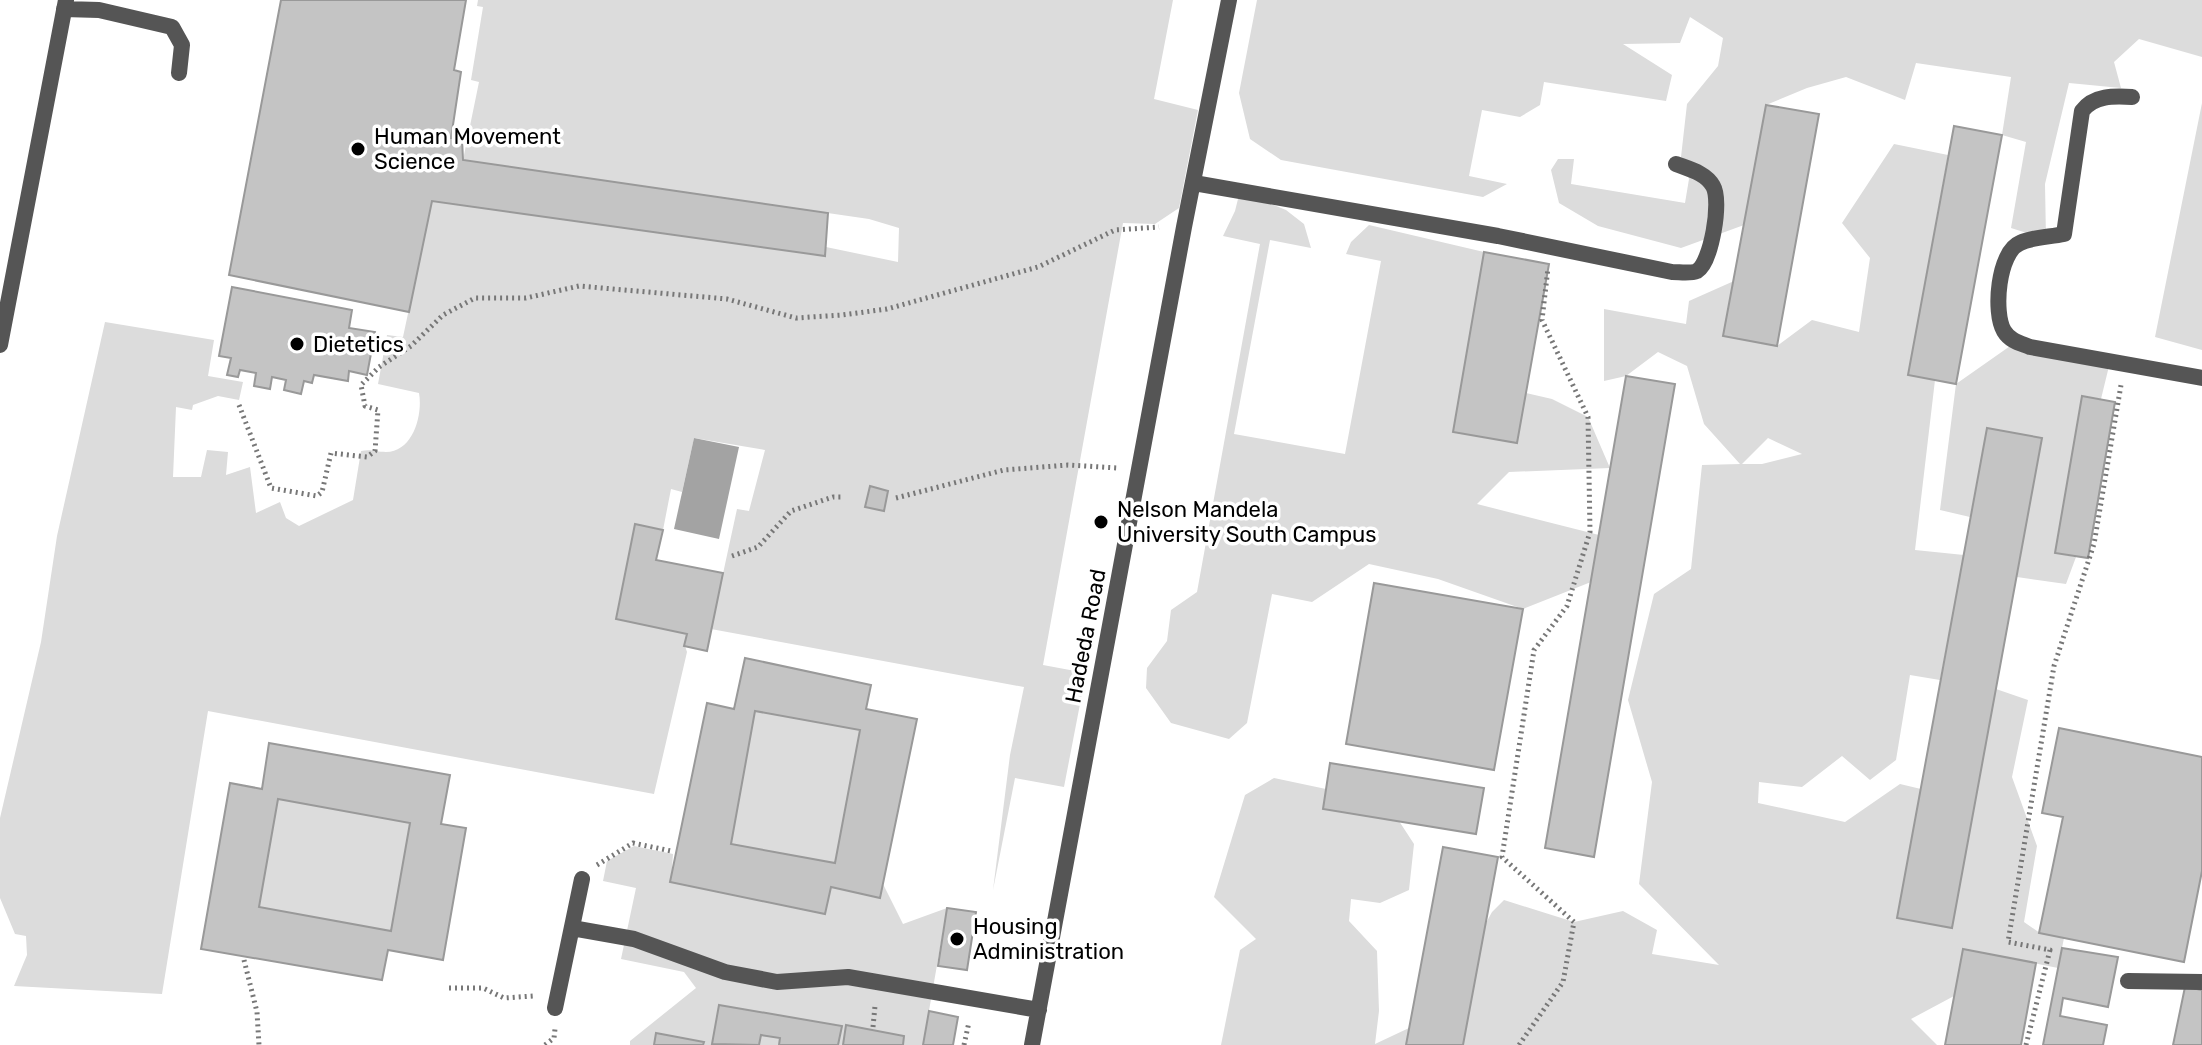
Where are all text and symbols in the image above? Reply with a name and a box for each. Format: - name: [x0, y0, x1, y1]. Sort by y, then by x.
- place label: Human Movement Science: [374, 123, 561, 175]
- marker: Human Movement Science: [349, 140, 367, 158]
- place label: Dietetics: [313, 331, 404, 358]
- marker: Dietetics: [288, 335, 306, 353]
- place label: Nelson Mandela University South Campus: [1117, 496, 1377, 548]
- marker: Nelson Mandela University South Campus: [1092, 513, 1110, 531]
- street label: Hadeda Road: [1059, 567, 1112, 705]
- place label: Housing Administration: [973, 913, 1124, 965]
- marker: Housing Administration: [948, 930, 966, 948]

